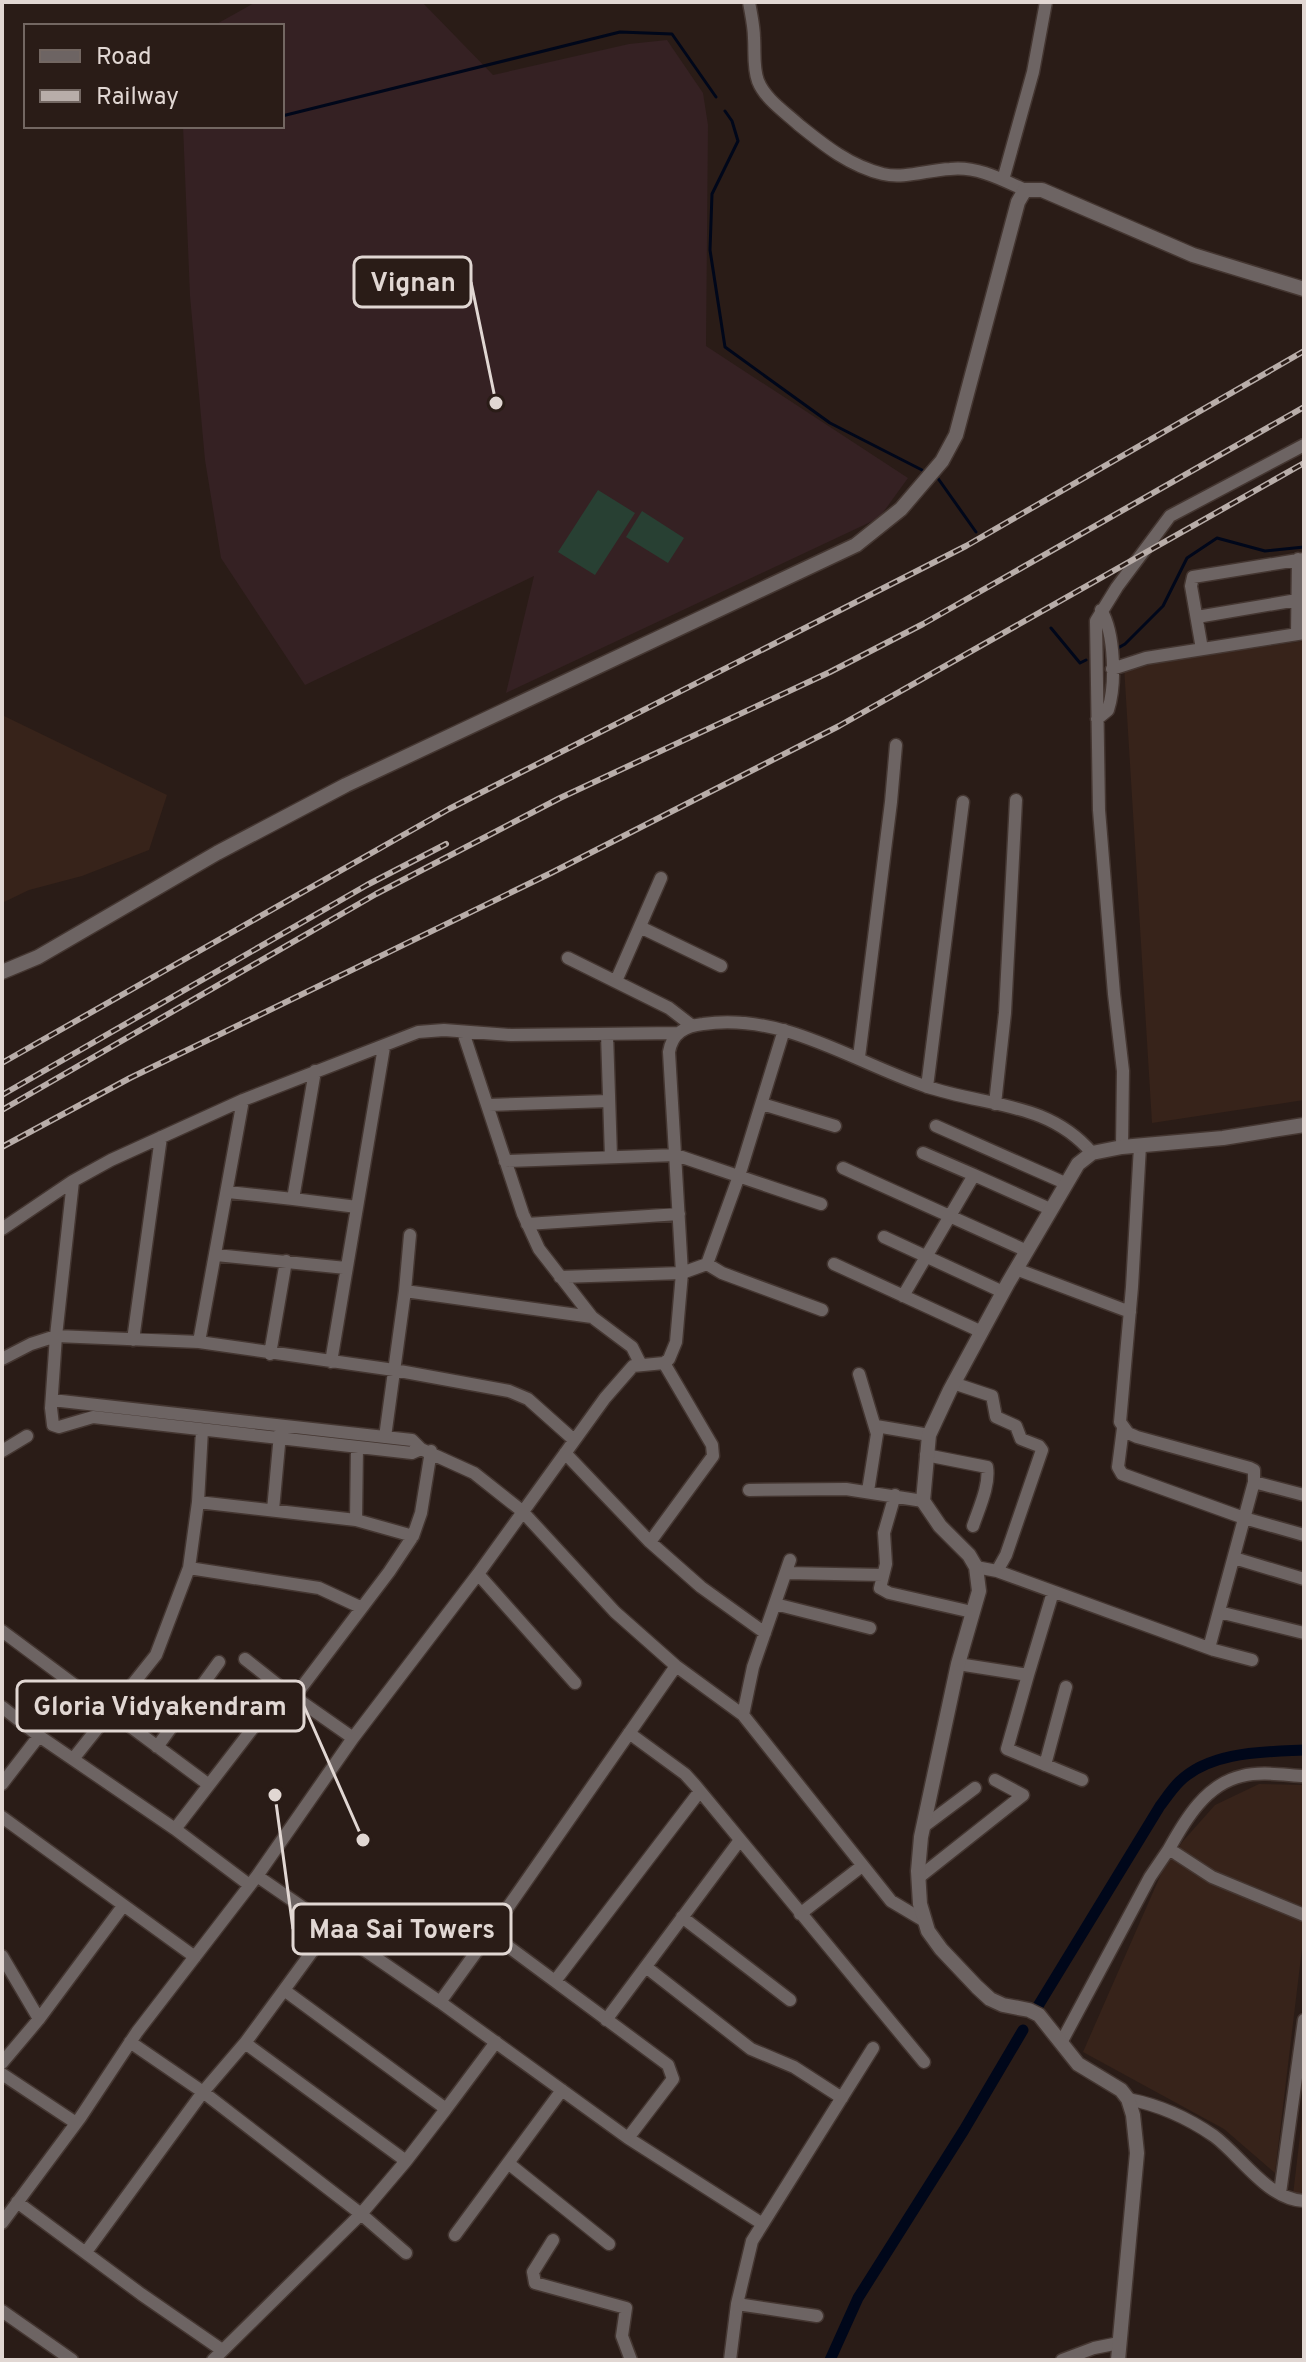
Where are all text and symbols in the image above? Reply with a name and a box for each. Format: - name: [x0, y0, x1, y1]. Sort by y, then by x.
- legend: [24, 24, 284, 128]
- text: Road: [96, 43, 152, 73]
- text: Railway: [96, 83, 179, 113]
- callout: Vignan: [354, 257, 471, 307]
- text: Vignan: [370, 268, 456, 301]
- callout: Gloria Vidyakendram: [17, 1681, 304, 1731]
- text: Gloria Vidyakendram: [33, 1692, 287, 1725]
- callout: Maa Sai Towers: [293, 1904, 511, 1954]
- text: Maa Sai Towers: [309, 1915, 495, 1948]

